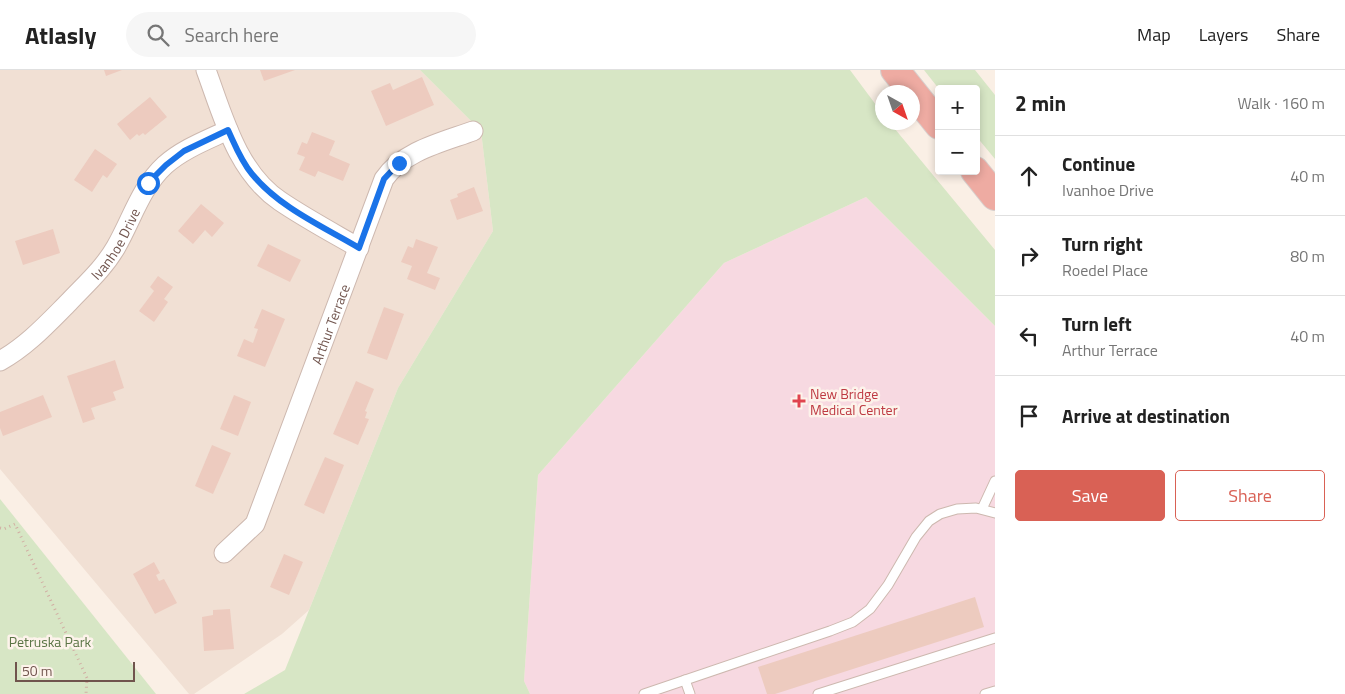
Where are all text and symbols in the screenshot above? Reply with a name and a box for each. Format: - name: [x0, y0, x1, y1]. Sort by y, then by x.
- search box: [126, 12, 476, 57]
- text: Atlasly: [25, 17, 96, 53]
- text: Search here: [184, 20, 279, 49]
- icon: search: [144, 21, 172, 49]
- text: Map: [1137, 21, 1171, 48]
- text: Layers: [1199, 21, 1248, 48]
- text: Share: [1276, 21, 1320, 48]
- north arrow: [875, 85, 920, 130]
- map controls: [935, 85, 980, 175]
- button: +: [935, 85, 980, 130]
- text: 2 min: [1015, 87, 1066, 119]
- text: Walk · 160 m: [1237, 91, 1325, 115]
- button: −: [935, 130, 980, 175]
- text: Continue: [1062, 149, 1135, 178]
- route end: [388, 152, 411, 175]
- icon: ahead: [1015, 162, 1043, 190]
- text: 40 m: [1290, 164, 1325, 188]
- route start: [137, 172, 160, 195]
- text: Ivanhoe Drive: [1062, 178, 1154, 202]
- street label: Ivanhoe Drive: [85, 204, 144, 284]
- text: Turn right: [1062, 229, 1143, 258]
- icon: right: [1015, 242, 1043, 270]
- text: 80 m: [1290, 244, 1325, 268]
- text: Roedel Place: [1062, 258, 1148, 282]
- street label: Arthur Terrace: [305, 281, 354, 367]
- text: Turn left: [1062, 309, 1132, 338]
- icon: left: [1015, 322, 1043, 350]
- text: 40 m: [1290, 324, 1325, 348]
- text: Arthur Terrace: [1062, 338, 1158, 362]
- place label: New Bridge Medical Center: [810, 383, 898, 420]
- marker: New Bridge Medical Center: [792, 394, 806, 408]
- text: Arrive at destination: [1062, 401, 1230, 430]
- icon: arrive: [1015, 402, 1043, 430]
- button: Save: [1015, 470, 1165, 521]
- button: Share: [1175, 470, 1325, 521]
- park label: Petruska Park: [9, 631, 92, 652]
- scale bar: [15, 659, 135, 682]
- text: 50 m: [22, 660, 52, 681]

